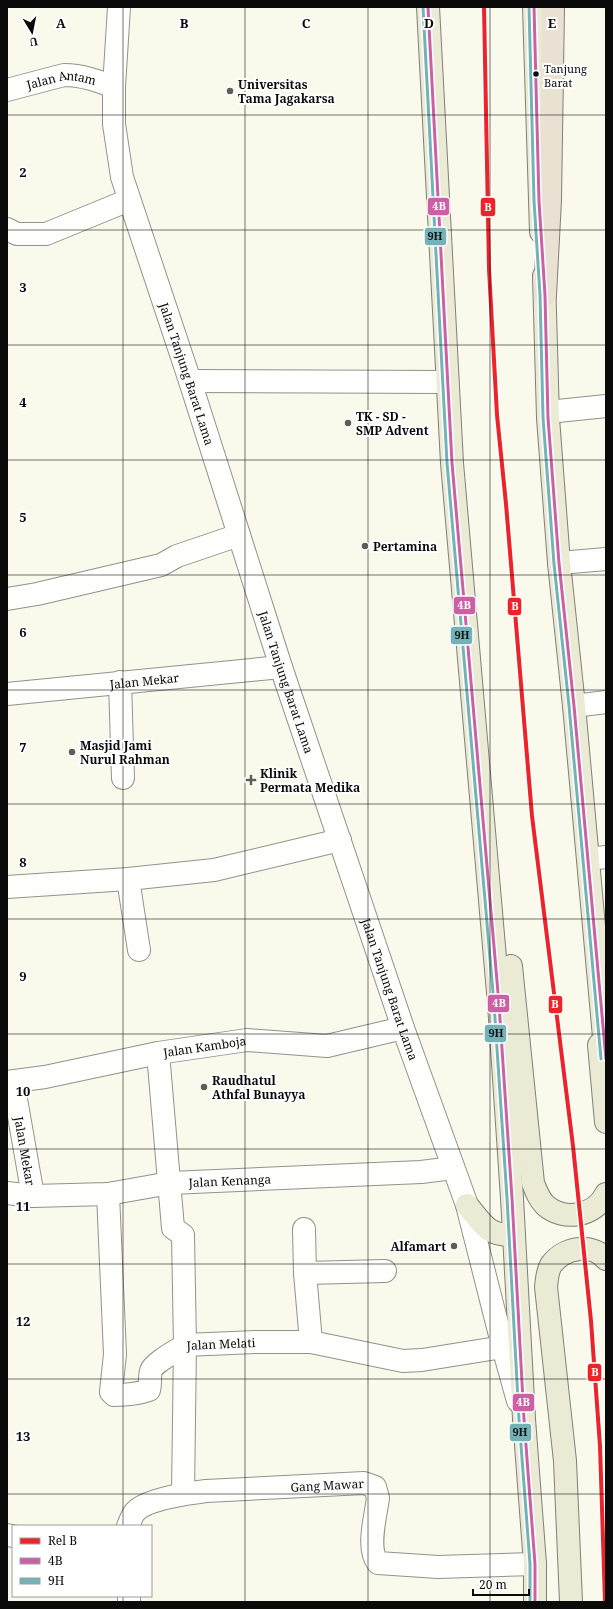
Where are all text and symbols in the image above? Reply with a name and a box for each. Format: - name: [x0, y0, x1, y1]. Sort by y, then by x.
- north arrow: [12, 12, 52, 52]
- text: A: [56, 14, 66, 32]
- text: B: [180, 14, 189, 32]
- text: C: [302, 14, 311, 32]
- text: D: [424, 14, 434, 32]
- text: E: [548, 14, 557, 32]
- text: U: [28, 34, 39, 51]
- place label: Tanjung Barat: [544, 61, 587, 90]
- street label: Jalan Antam: [24, 66, 98, 93]
- marker: Tanjung Barat: [531, 69, 541, 79]
- place label: Universitas Tama Jagakarsa: [238, 76, 335, 107]
- marker: Universitas Tama Jagakarsa: [225, 86, 235, 96]
- text: 2: [19, 163, 27, 181]
- line badge: 4B: [427, 197, 450, 216]
- line badge: B: [480, 197, 496, 217]
- text: 4B: [432, 198, 446, 213]
- text: B: [484, 199, 492, 214]
- line badge: 9H: [424, 227, 447, 246]
- text: 9H: [427, 228, 443, 243]
- text: 3: [19, 278, 27, 296]
- street label: Jalan Tanjung Barat Lama: [156, 299, 218, 447]
- text: 4: [19, 393, 27, 411]
- place label: TK - SD - SMP Advent: [356, 408, 429, 439]
- marker: TK - SD - SMP Advent: [343, 418, 353, 428]
- text: 5: [19, 508, 27, 526]
- place label: Pertamina: [373, 538, 437, 555]
- marker: Pertamina: [360, 541, 370, 551]
- line badge: 4B: [453, 596, 476, 615]
- text: 4B: [457, 597, 471, 612]
- line badge: B: [507, 597, 522, 616]
- text: B: [511, 598, 519, 613]
- street label: Jalan Tanjung Barat Lama: [255, 608, 318, 756]
- text: 6: [19, 623, 27, 641]
- line badge: 9H: [450, 626, 473, 645]
- text: 9H: [454, 627, 470, 642]
- street label: Jalan Mekar: [108, 669, 180, 692]
- place label: Masjid Jami Nurul Rahman: [80, 737, 170, 768]
- text: 7: [19, 738, 27, 756]
- marker: Masjid Jami Nurul Rahman: [67, 747, 77, 757]
- place label: Klinik Permata Medika: [260, 765, 360, 796]
- marker: Klinik Permata Medika: [245, 774, 257, 786]
- text: 8: [19, 853, 27, 871]
- street label: Jalan Tanjung Barat Lama: [358, 915, 422, 1063]
- text: 9: [19, 967, 27, 985]
- line badge: 4B: [487, 994, 510, 1013]
- text: 4B: [492, 995, 506, 1010]
- line badge: B: [548, 995, 563, 1014]
- text: B: [551, 996, 559, 1011]
- line badge: 9H: [484, 1024, 507, 1043]
- text: 9H: [488, 1025, 504, 1040]
- street label: Jalan Kamboja: [161, 1032, 247, 1061]
- place label: Raudhatul Athfal Bunayya: [212, 1072, 305, 1103]
- text: 10: [16, 1082, 30, 1100]
- marker: Raudhatul Athfal Bunayya: [199, 1082, 209, 1092]
- street label: Jalan Mekar: [11, 1114, 40, 1187]
- street label: Jalan Kenanga: [187, 1170, 272, 1191]
- text: 11: [16, 1197, 30, 1215]
- place label: Alfamart: [390, 1238, 446, 1255]
- marker: Alfamart: [449, 1241, 459, 1251]
- text: 12: [16, 1312, 30, 1330]
- street label: Jalan Melati: [185, 1334, 256, 1353]
- line badge: B: [587, 1363, 602, 1382]
- text: B: [591, 1364, 599, 1379]
- line badge: 4B: [512, 1393, 535, 1412]
- text: 4B: [516, 1394, 530, 1409]
- line badge: 9H: [509, 1423, 532, 1442]
- text: 9H: [512, 1424, 528, 1439]
- text: 13: [16, 1427, 30, 1445]
- street label: Gang Mawar: [290, 1475, 365, 1495]
- legend: [12, 1525, 152, 1597]
- text: Rel B: [48, 1532, 77, 1549]
- text: 4B: [48, 1552, 63, 1569]
- scale bar: [473, 1571, 529, 1597]
- text: 9H: [48, 1572, 65, 1589]
- text: 20 m: [479, 1576, 507, 1593]

